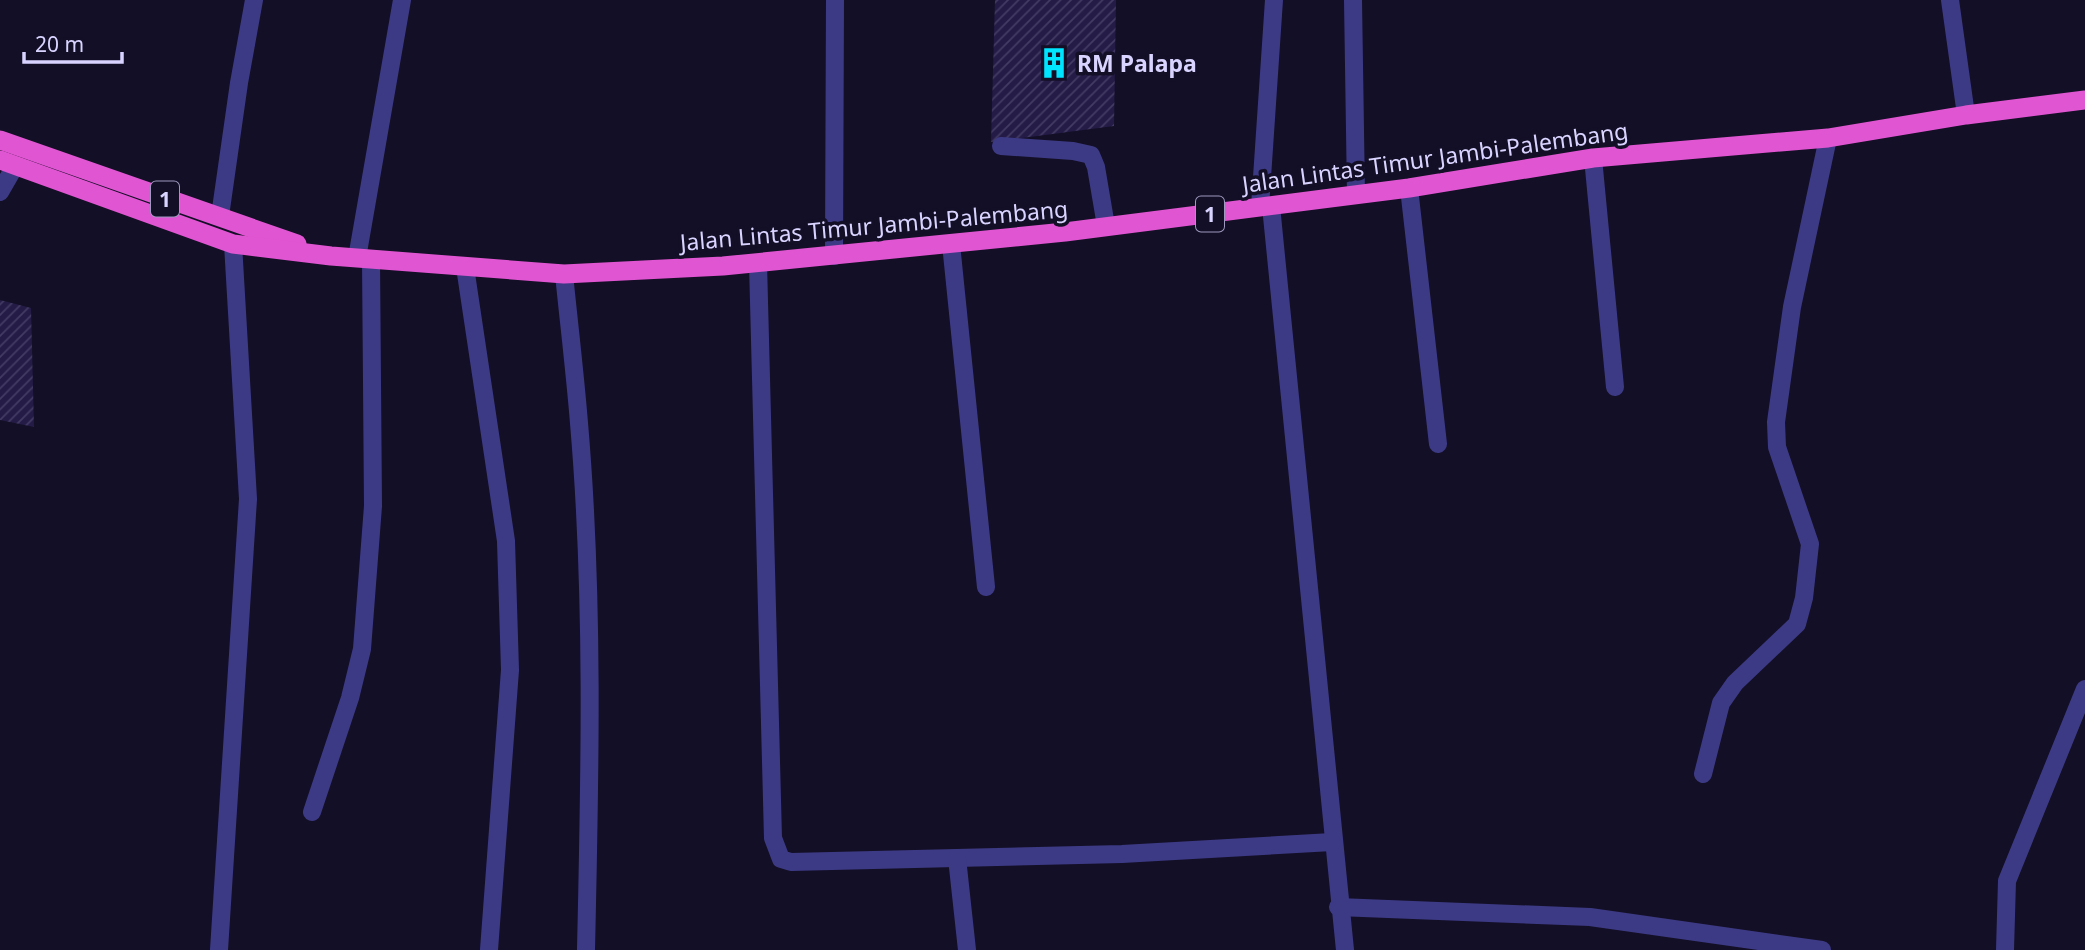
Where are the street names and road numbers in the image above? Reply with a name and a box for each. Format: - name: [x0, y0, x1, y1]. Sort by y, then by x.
- street label: Jalan Lintas Timur Jambi-Palembang: [1238, 114, 1630, 200]
- road number: 1: [151, 182, 179, 216]
- street label: Jalan Lintas Timur Jambi-Palembang: [677, 192, 1069, 258]
- road number: 1: [1196, 196, 1224, 232]

